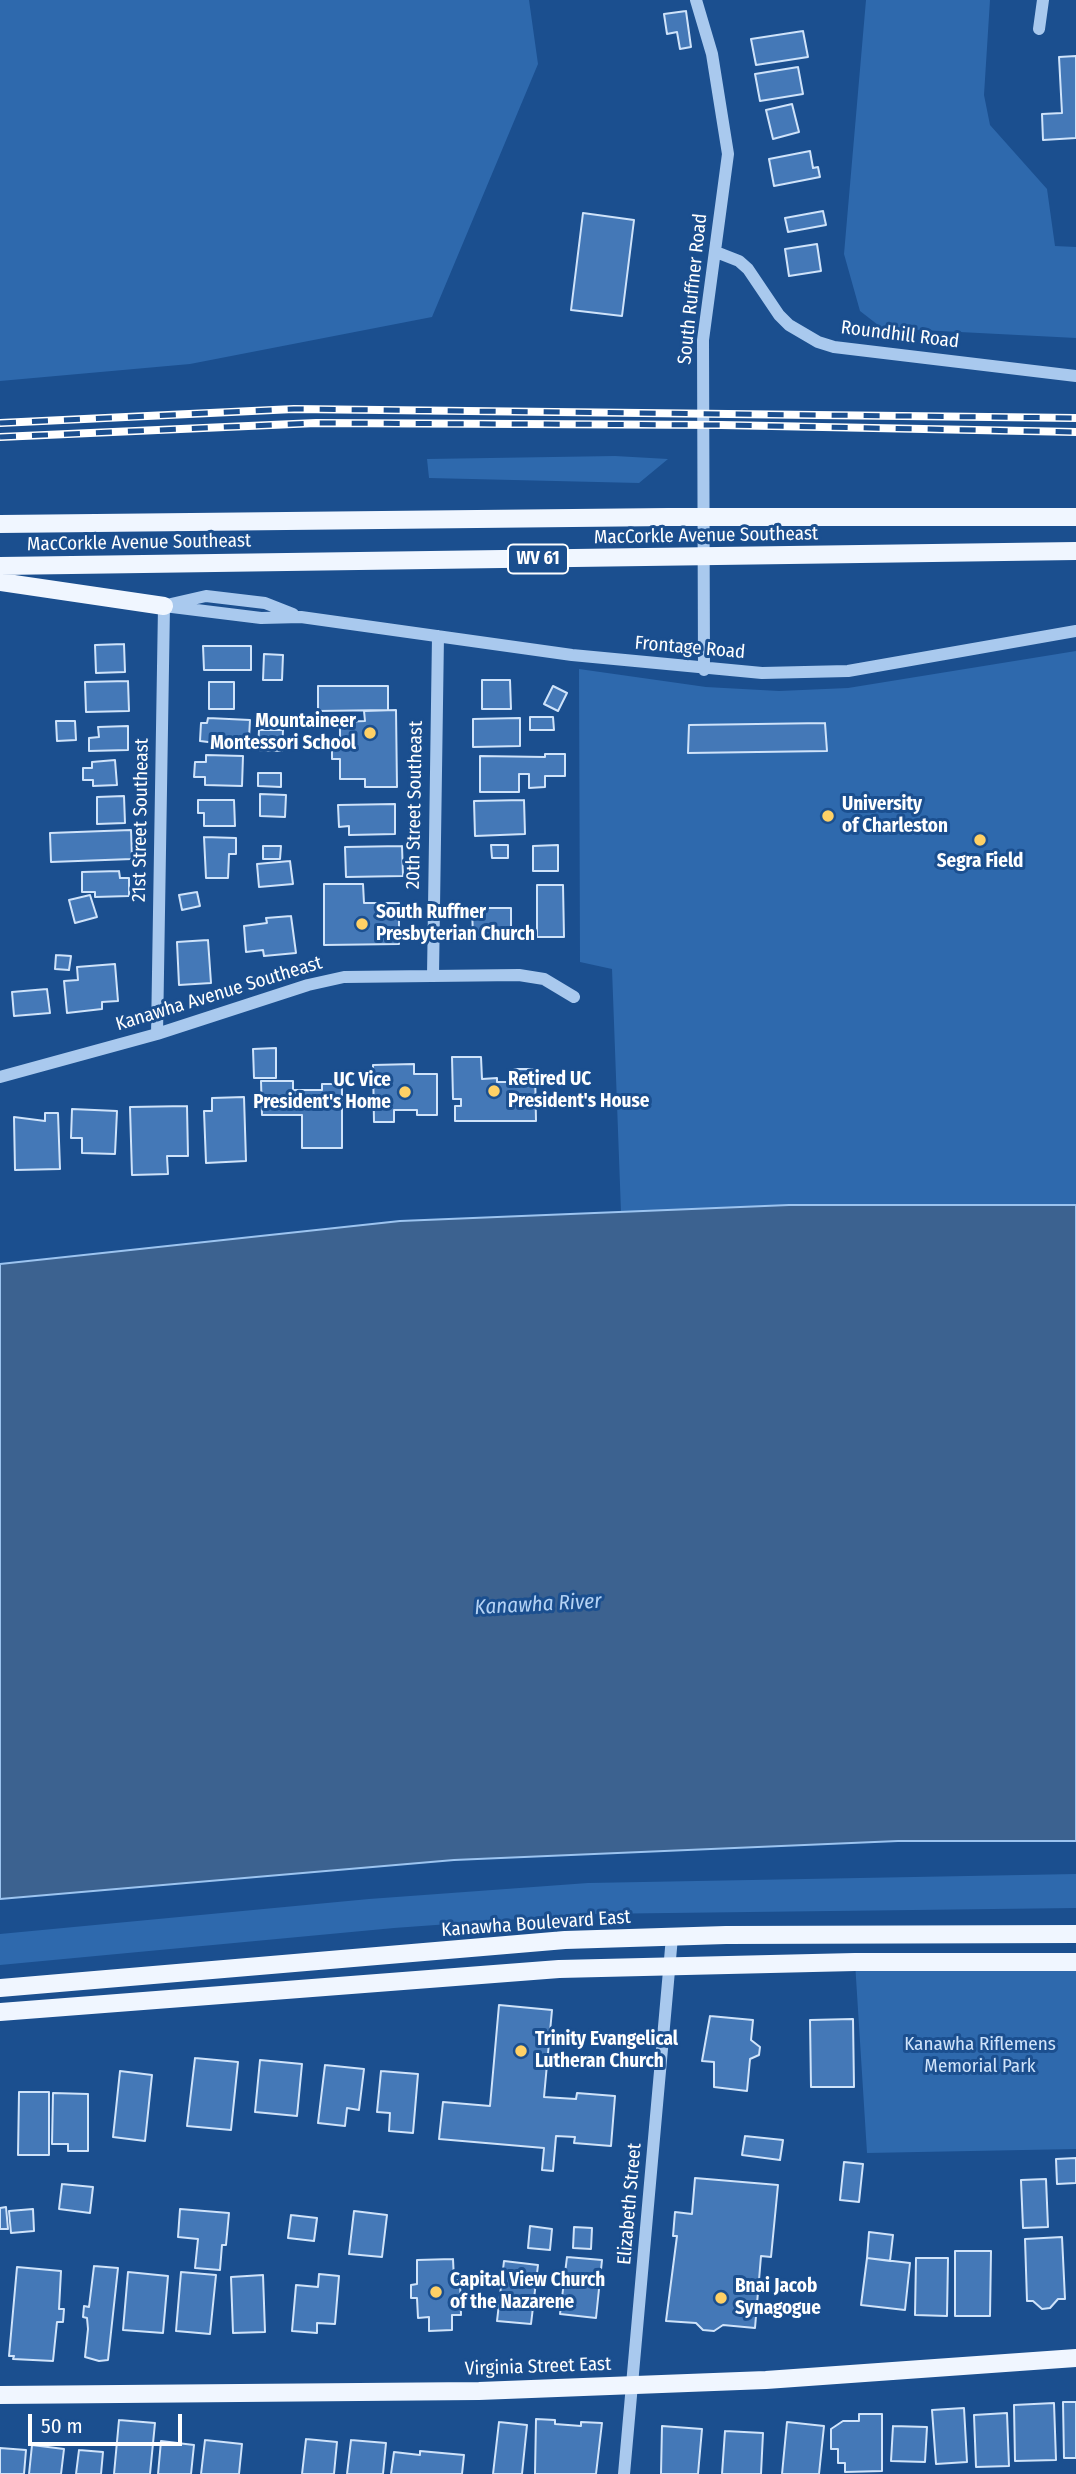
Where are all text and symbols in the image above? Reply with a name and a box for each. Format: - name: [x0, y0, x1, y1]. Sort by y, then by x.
- street label: South Ruffner Road: [674, 212, 712, 366]
- street label: Roundhill Road: [840, 316, 960, 354]
- street label: MacCorkle Avenue Southeast: [594, 523, 818, 549]
- street label: MacCorkle Avenue Southeast: [27, 530, 251, 556]
- road number: WV 61: [508, 544, 568, 574]
- street label: Frontage Road: [634, 632, 746, 664]
- place label: Mountaineer Montessori School: [210, 711, 356, 755]
- street label: 20th Street Southeast: [402, 721, 428, 889]
- marker: Mountaineer Montessori School: [362, 725, 378, 741]
- street label: 21st Street Southeast: [128, 738, 154, 902]
- place label: University of Charleston: [842, 794, 948, 838]
- marker: University of Charleston: [820, 808, 836, 824]
- marker: Segra Field: [972, 832, 988, 848]
- place label: Segra Field: [937, 851, 1023, 873]
- place label: South Ruffner Presbyterian Church: [376, 902, 535, 946]
- marker: South Ruffner Presbyterian Church: [354, 916, 370, 932]
- street label: Kanawha Avenue Southeast: [113, 952, 325, 1036]
- place label: Retired UC President's House: [508, 1069, 649, 1113]
- place label: UC Vice President's Home: [253, 1070, 391, 1114]
- marker: Retired UC President's House: [486, 1083, 502, 1099]
- marker: UC Vice President's Home: [397, 1084, 413, 1100]
- water label: Kanawha River: [474, 1589, 602, 1621]
- street label: Kanawha Boulevard East: [441, 1906, 631, 1942]
- place label: Trinity Evangelical Lutheran Church: [535, 2029, 678, 2073]
- park label: Kanawha Riflemens Memorial Park: [904, 2034, 1056, 2078]
- marker: Trinity Evangelical Lutheran Church: [513, 2043, 529, 2059]
- street label: Elizabeth Street: [613, 2142, 647, 2266]
- place label: Capital View Church of the Nazarene: [450, 2270, 605, 2314]
- place label: Bnai Jacob Synagogue: [735, 2276, 821, 2320]
- marker: Capital View Church of the Nazarene: [428, 2284, 444, 2300]
- marker: Bnai Jacob Synagogue: [713, 2290, 729, 2306]
- street label: Virginia Street East: [464, 2353, 612, 2381]
- scale bar: [32, 2400, 186, 2444]
- text: 50 m: [41, 2413, 83, 2439]

